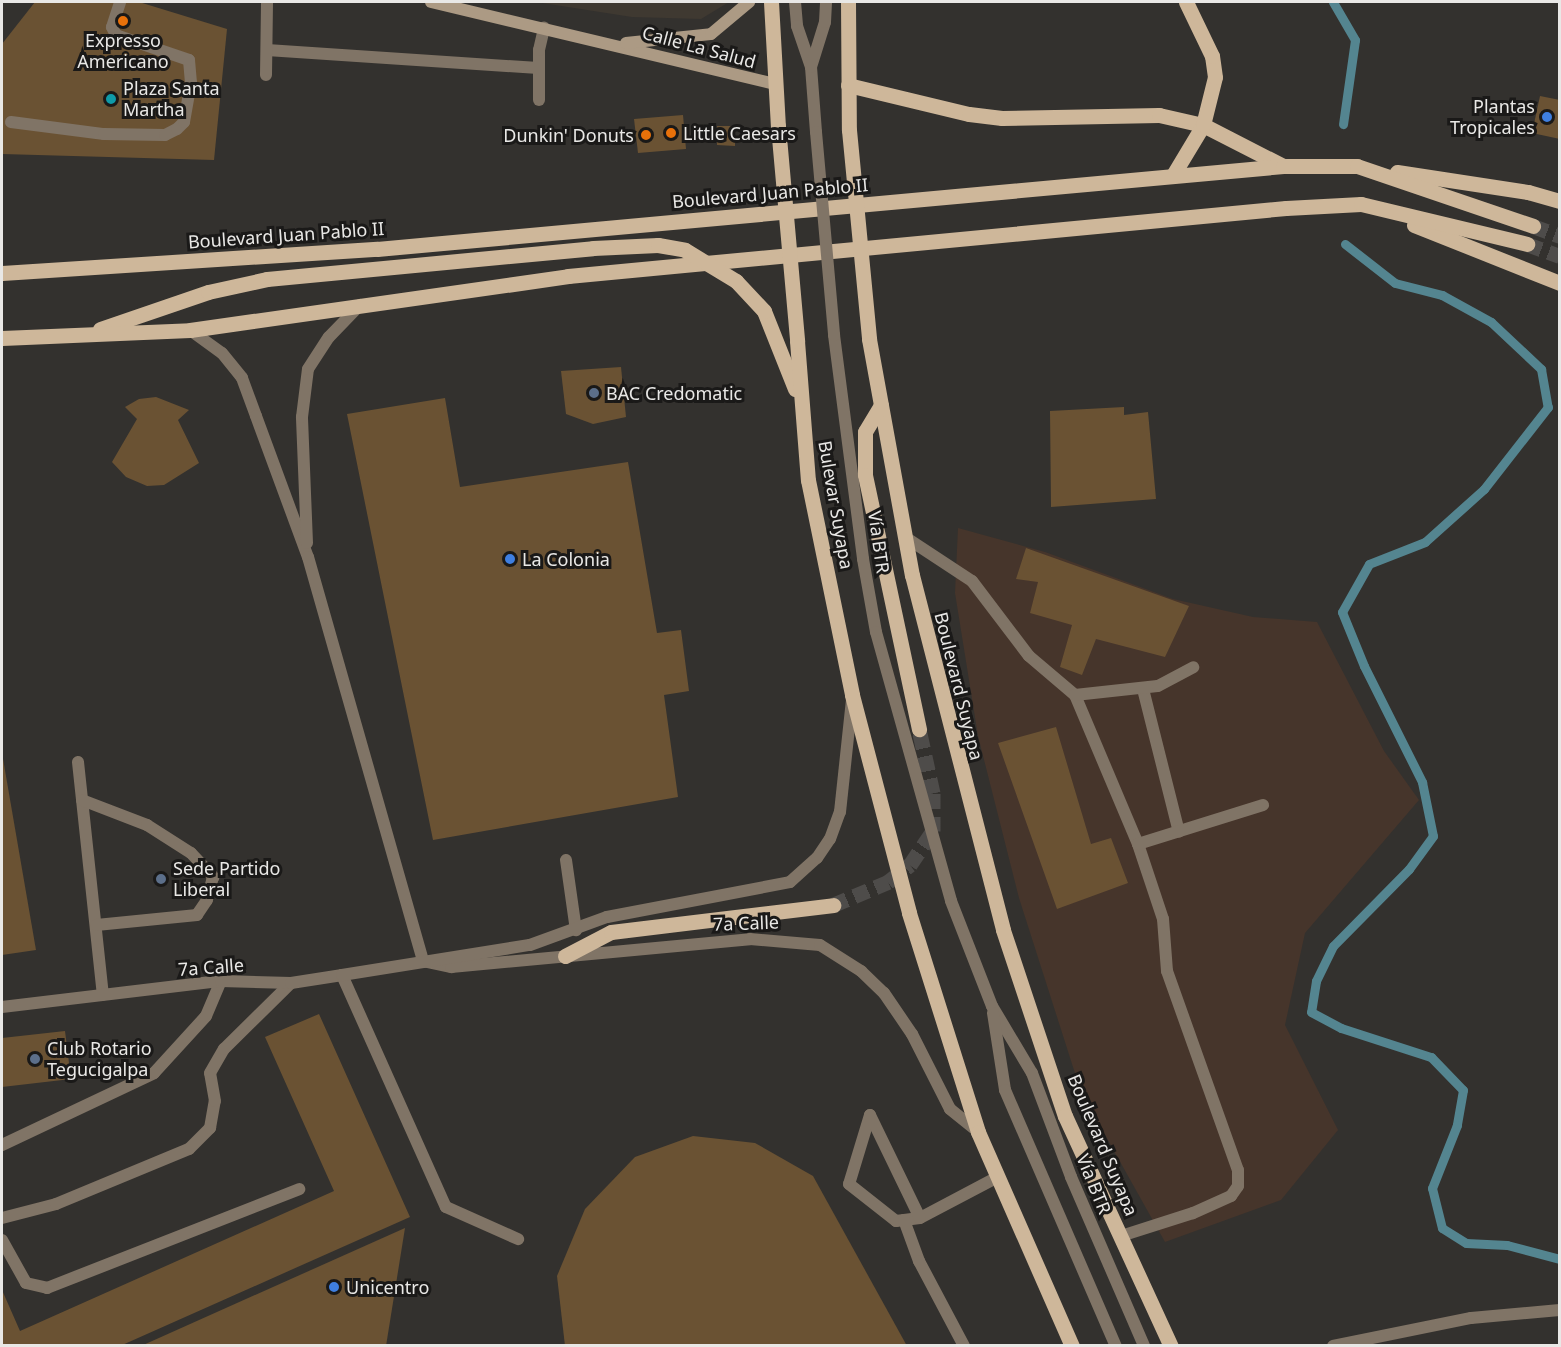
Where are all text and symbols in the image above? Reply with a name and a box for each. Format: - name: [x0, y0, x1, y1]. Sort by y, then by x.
- marker: Expresso Americano: [116, 14, 130, 28]
- street label: Calle La Salud: [640, 21, 758, 73]
- place label: Expresso Americano: [77, 30, 169, 72]
- place label: Plaza Santa Martha: [123, 78, 220, 121]
- marker: Plaza Santa Martha: [104, 92, 118, 106]
- place label: Plantas Tropicales: [1450, 96, 1535, 138]
- marker: Plantas Tropicales: [1540, 110, 1554, 124]
- place label: Little Caesars: [683, 122, 796, 144]
- place label: Dunkin' Donuts: [503, 124, 634, 146]
- marker: Little Caesars: [664, 126, 678, 140]
- marker: Dunkin' Donuts: [639, 128, 653, 142]
- street label: Boulevard Juan Pablo II: [671, 174, 869, 212]
- street label: Boulevard Juan Pablo II: [187, 217, 385, 253]
- place label: BAC Credomatic: [606, 382, 742, 404]
- marker: BAC Credomatic: [587, 386, 601, 400]
- street label: Bulevar Suyapa: [814, 439, 858, 571]
- street label: Vía BTR: [864, 509, 894, 575]
- place label: La Colonia: [522, 548, 610, 570]
- marker: La Colonia: [503, 552, 517, 566]
- street label: Boulevard Suyapa: [930, 610, 988, 762]
- place label: Sede Partido Liberal: [173, 858, 280, 900]
- marker: Sede Partido Liberal: [154, 872, 168, 886]
- street label: 7a Calle: [713, 911, 779, 935]
- street label: 7a Calle: [177, 954, 245, 980]
- place label: Club Rotario Tegucigalpa: [47, 1038, 152, 1080]
- marker: Club Rotario Tegucigalpa: [28, 1052, 42, 1066]
- street label: Boulevard Suyapa: [1063, 1071, 1143, 1219]
- street label: Vía BTR: [1072, 1151, 1116, 1217]
- place label: Unicentro: [346, 1276, 429, 1298]
- marker: Unicentro: [327, 1280, 341, 1294]

